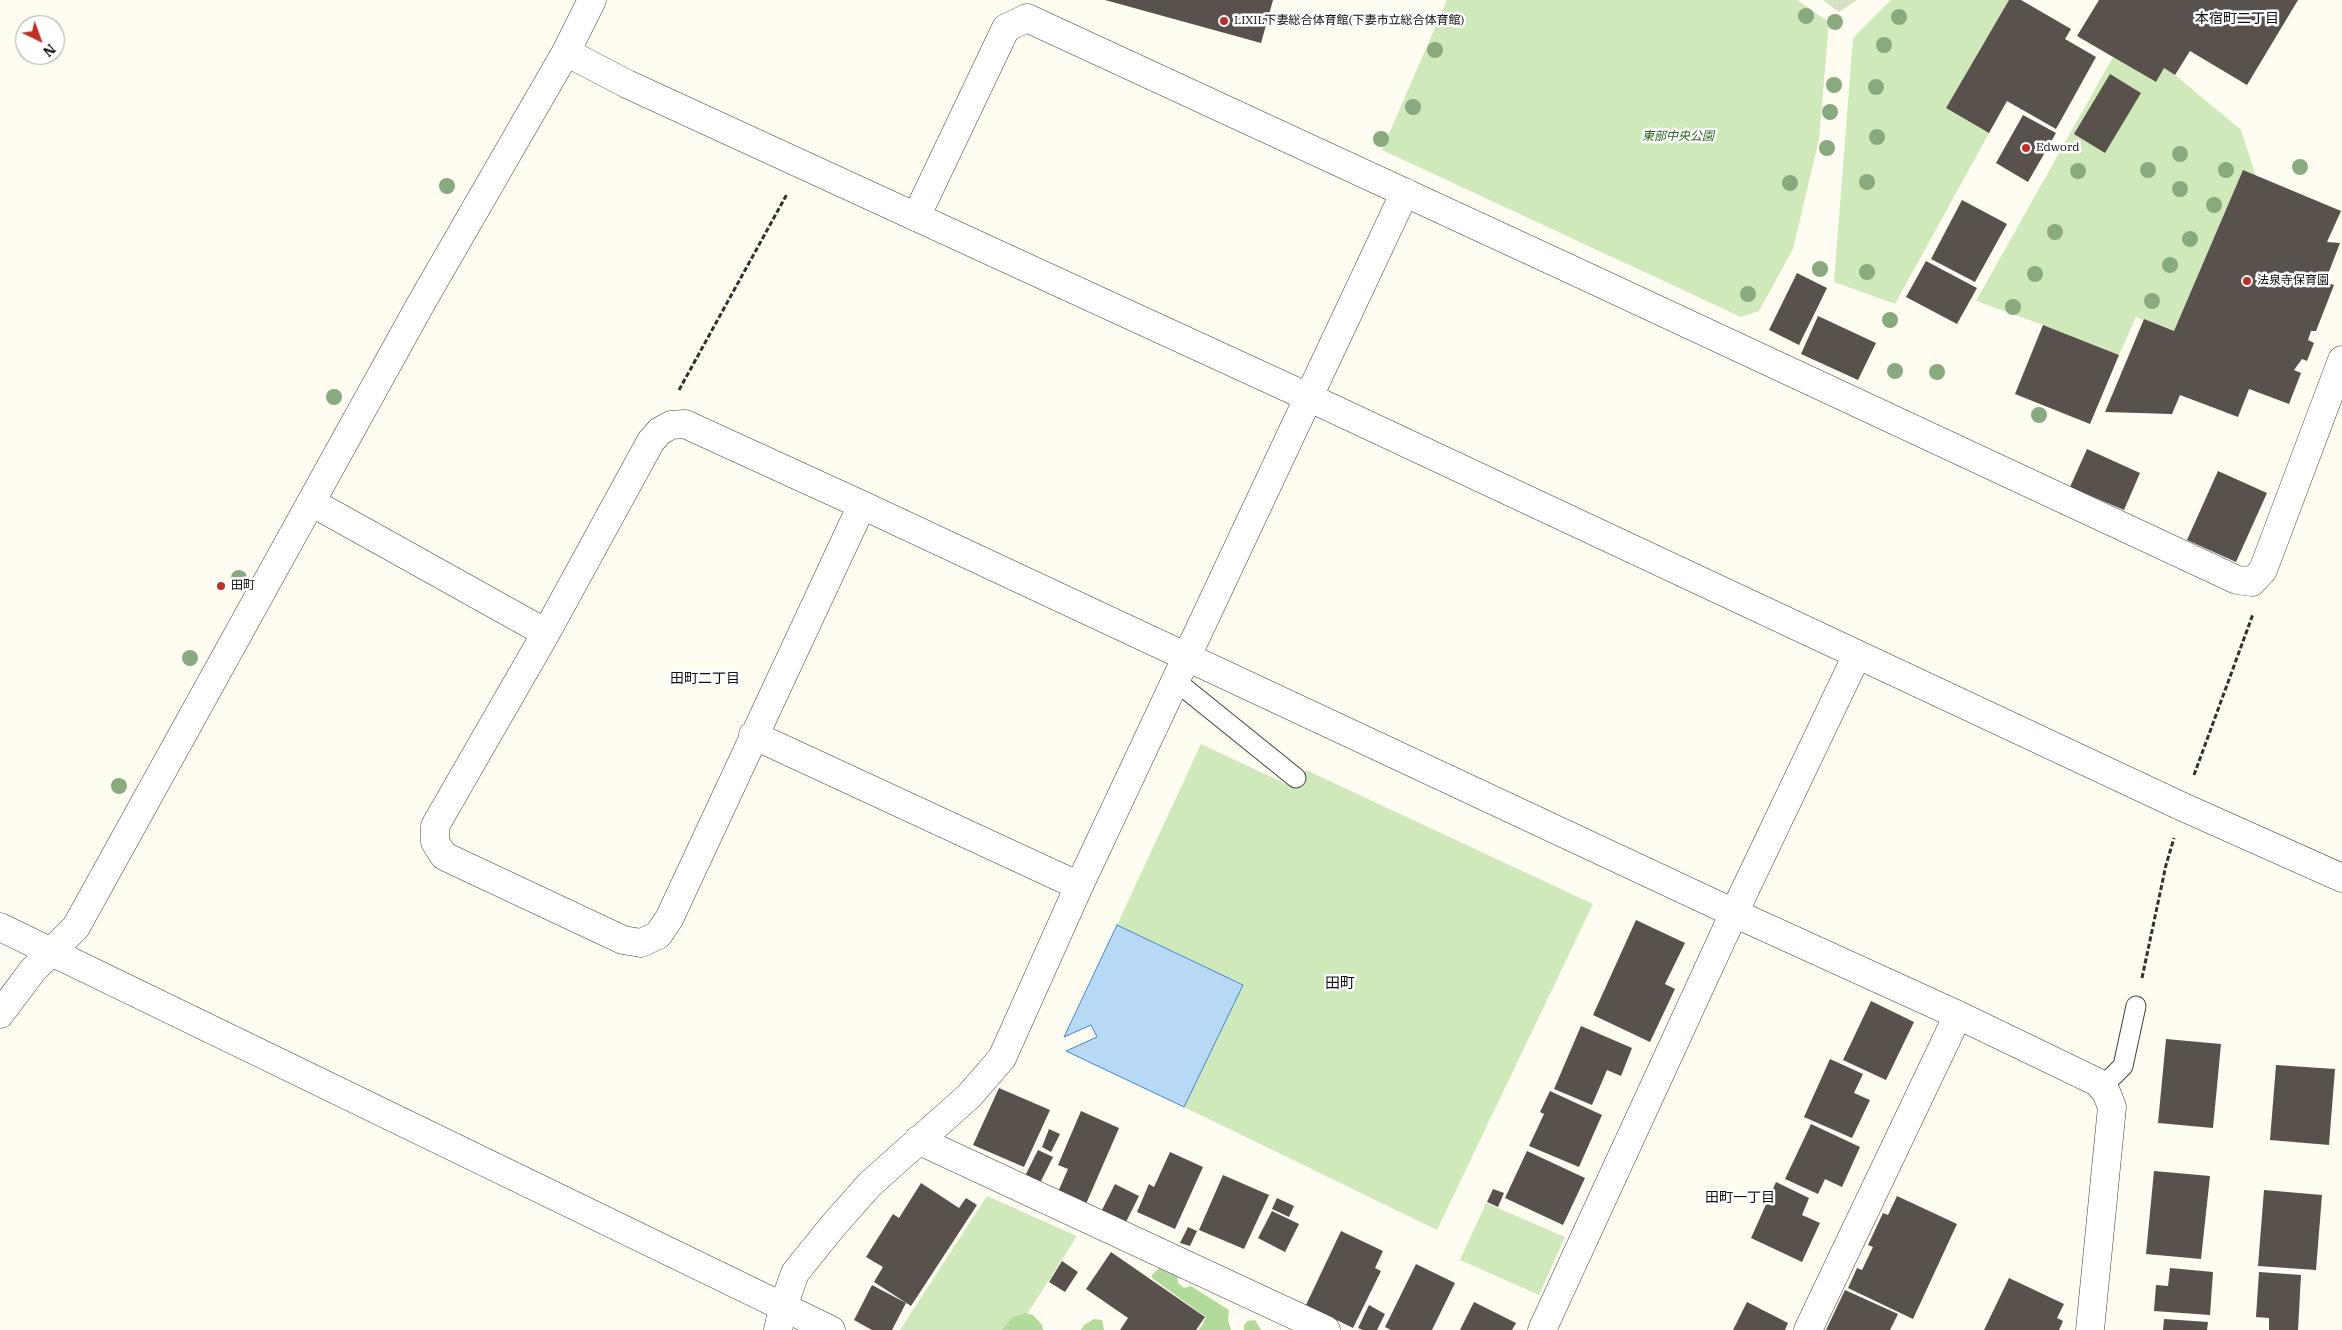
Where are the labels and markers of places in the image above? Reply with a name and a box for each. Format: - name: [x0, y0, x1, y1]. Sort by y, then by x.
- place label: LIXIL下妻総合体育館(下妻市立総合体育館): [1234, 14, 1464, 28]
- marker: LIXIL下妻総合体育館(下妻市立総合体育館): [1218, 15, 1230, 27]
- place label: Edword: [2036, 141, 2079, 155]
- marker: Edword: [2020, 142, 2032, 154]
- place label: 法泉寺保育園: [2257, 274, 2329, 288]
- marker: 法泉寺保育園: [2241, 275, 2253, 287]
- place label: 田町: [231, 579, 255, 593]
- marker: 田町: [215, 580, 227, 592]

